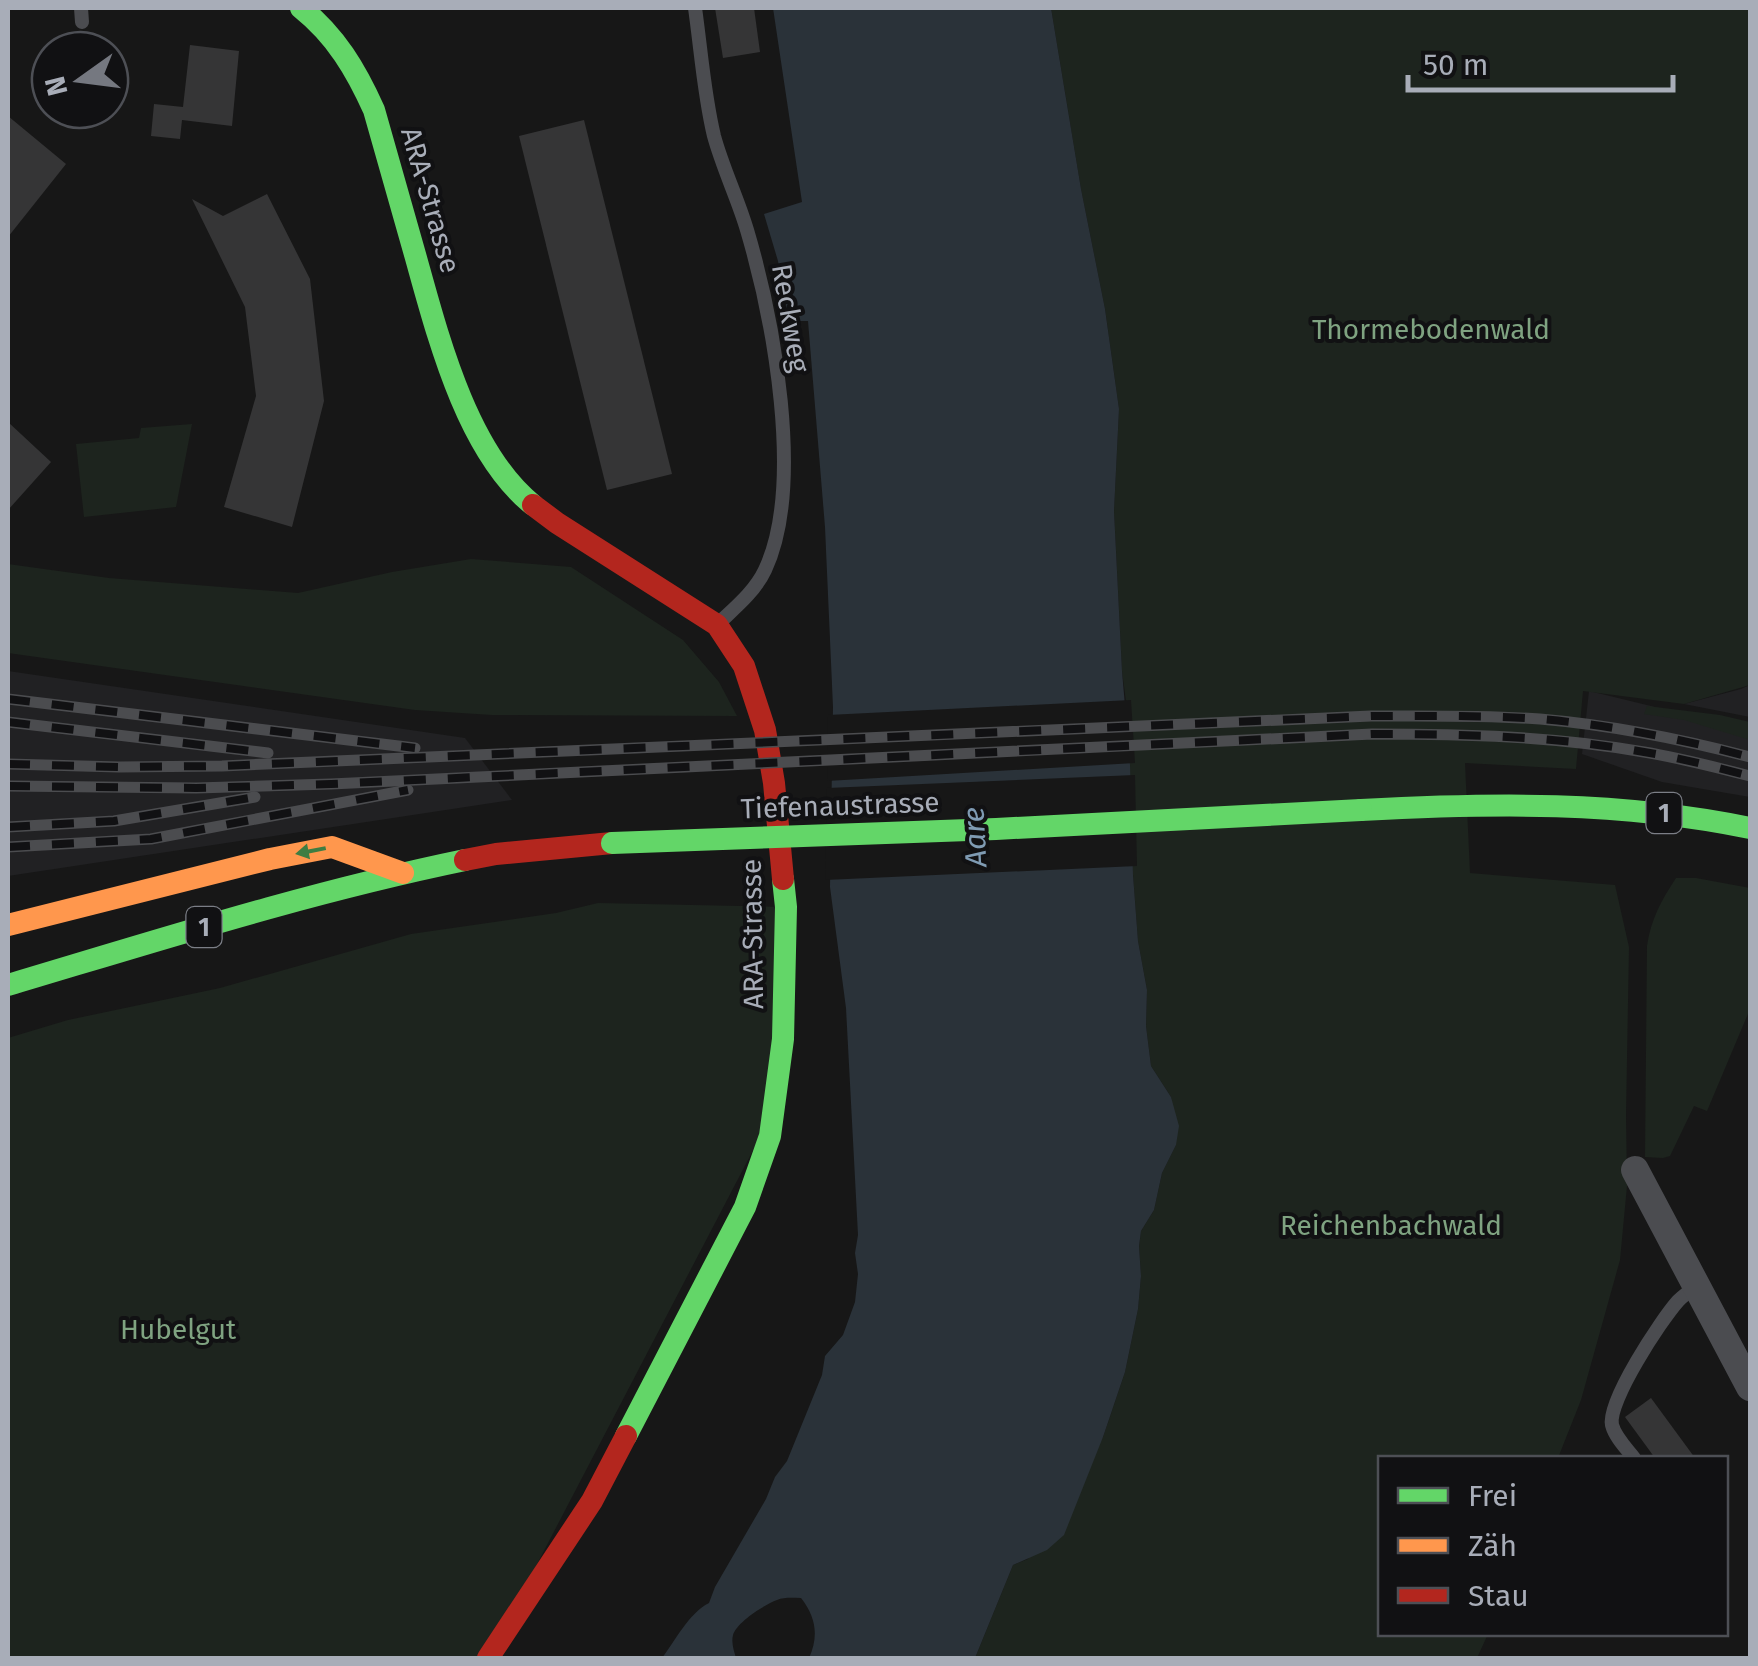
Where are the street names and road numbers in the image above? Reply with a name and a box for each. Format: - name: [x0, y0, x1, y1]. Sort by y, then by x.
- street label: ARA-Strasse: [394, 123, 467, 277]
- street label: Reckweg: [765, 261, 816, 375]
- street label: Tiefenaustrasse: [740, 786, 940, 825]
- road number: 1: [1646, 793, 1682, 833]
- street label: ARA-Strasse: [735, 859, 770, 1009]
- road number: 1: [186, 907, 222, 947]

